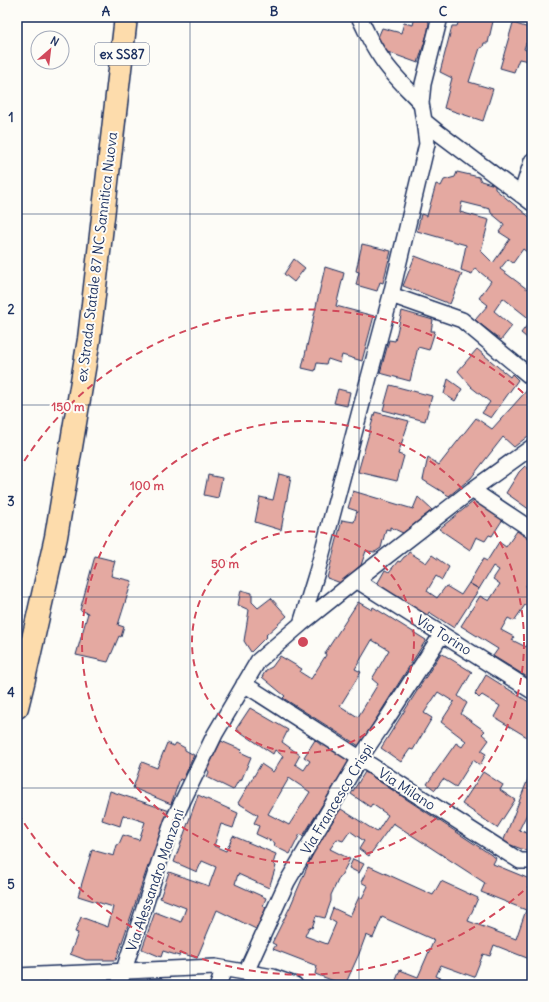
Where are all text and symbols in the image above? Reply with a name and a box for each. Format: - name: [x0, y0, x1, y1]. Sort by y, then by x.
- text: A: [102, 3, 111, 20]
- text: B: [270, 3, 279, 20]
- text: C: [439, 3, 448, 20]
- north arrow: [30, 30, 70, 70]
- text: N: [48, 33, 61, 49]
- road number: ex SS87: [95, 43, 149, 65]
- text: 1: [8, 109, 14, 126]
- street label: ex Strada Statale 87 NC Sannitica Nuova: [73, 131, 121, 383]
- text: 2: [7, 301, 15, 318]
- text: 150 m: [52, 399, 85, 414]
- text: 100 m: [130, 478, 164, 493]
- text: 3: [7, 493, 15, 510]
- text: 50 m: [211, 556, 240, 571]
- street label: Via Torino: [413, 611, 475, 659]
- centre of rings: [296, 635, 310, 649]
- text: 4: [7, 684, 15, 701]
- street label: Via Francesco Crispi: [297, 740, 377, 858]
- street label: Via Milano: [375, 764, 439, 814]
- street label: Via Alessandro Manzoni: [122, 806, 188, 954]
- text: 5: [7, 876, 15, 893]

